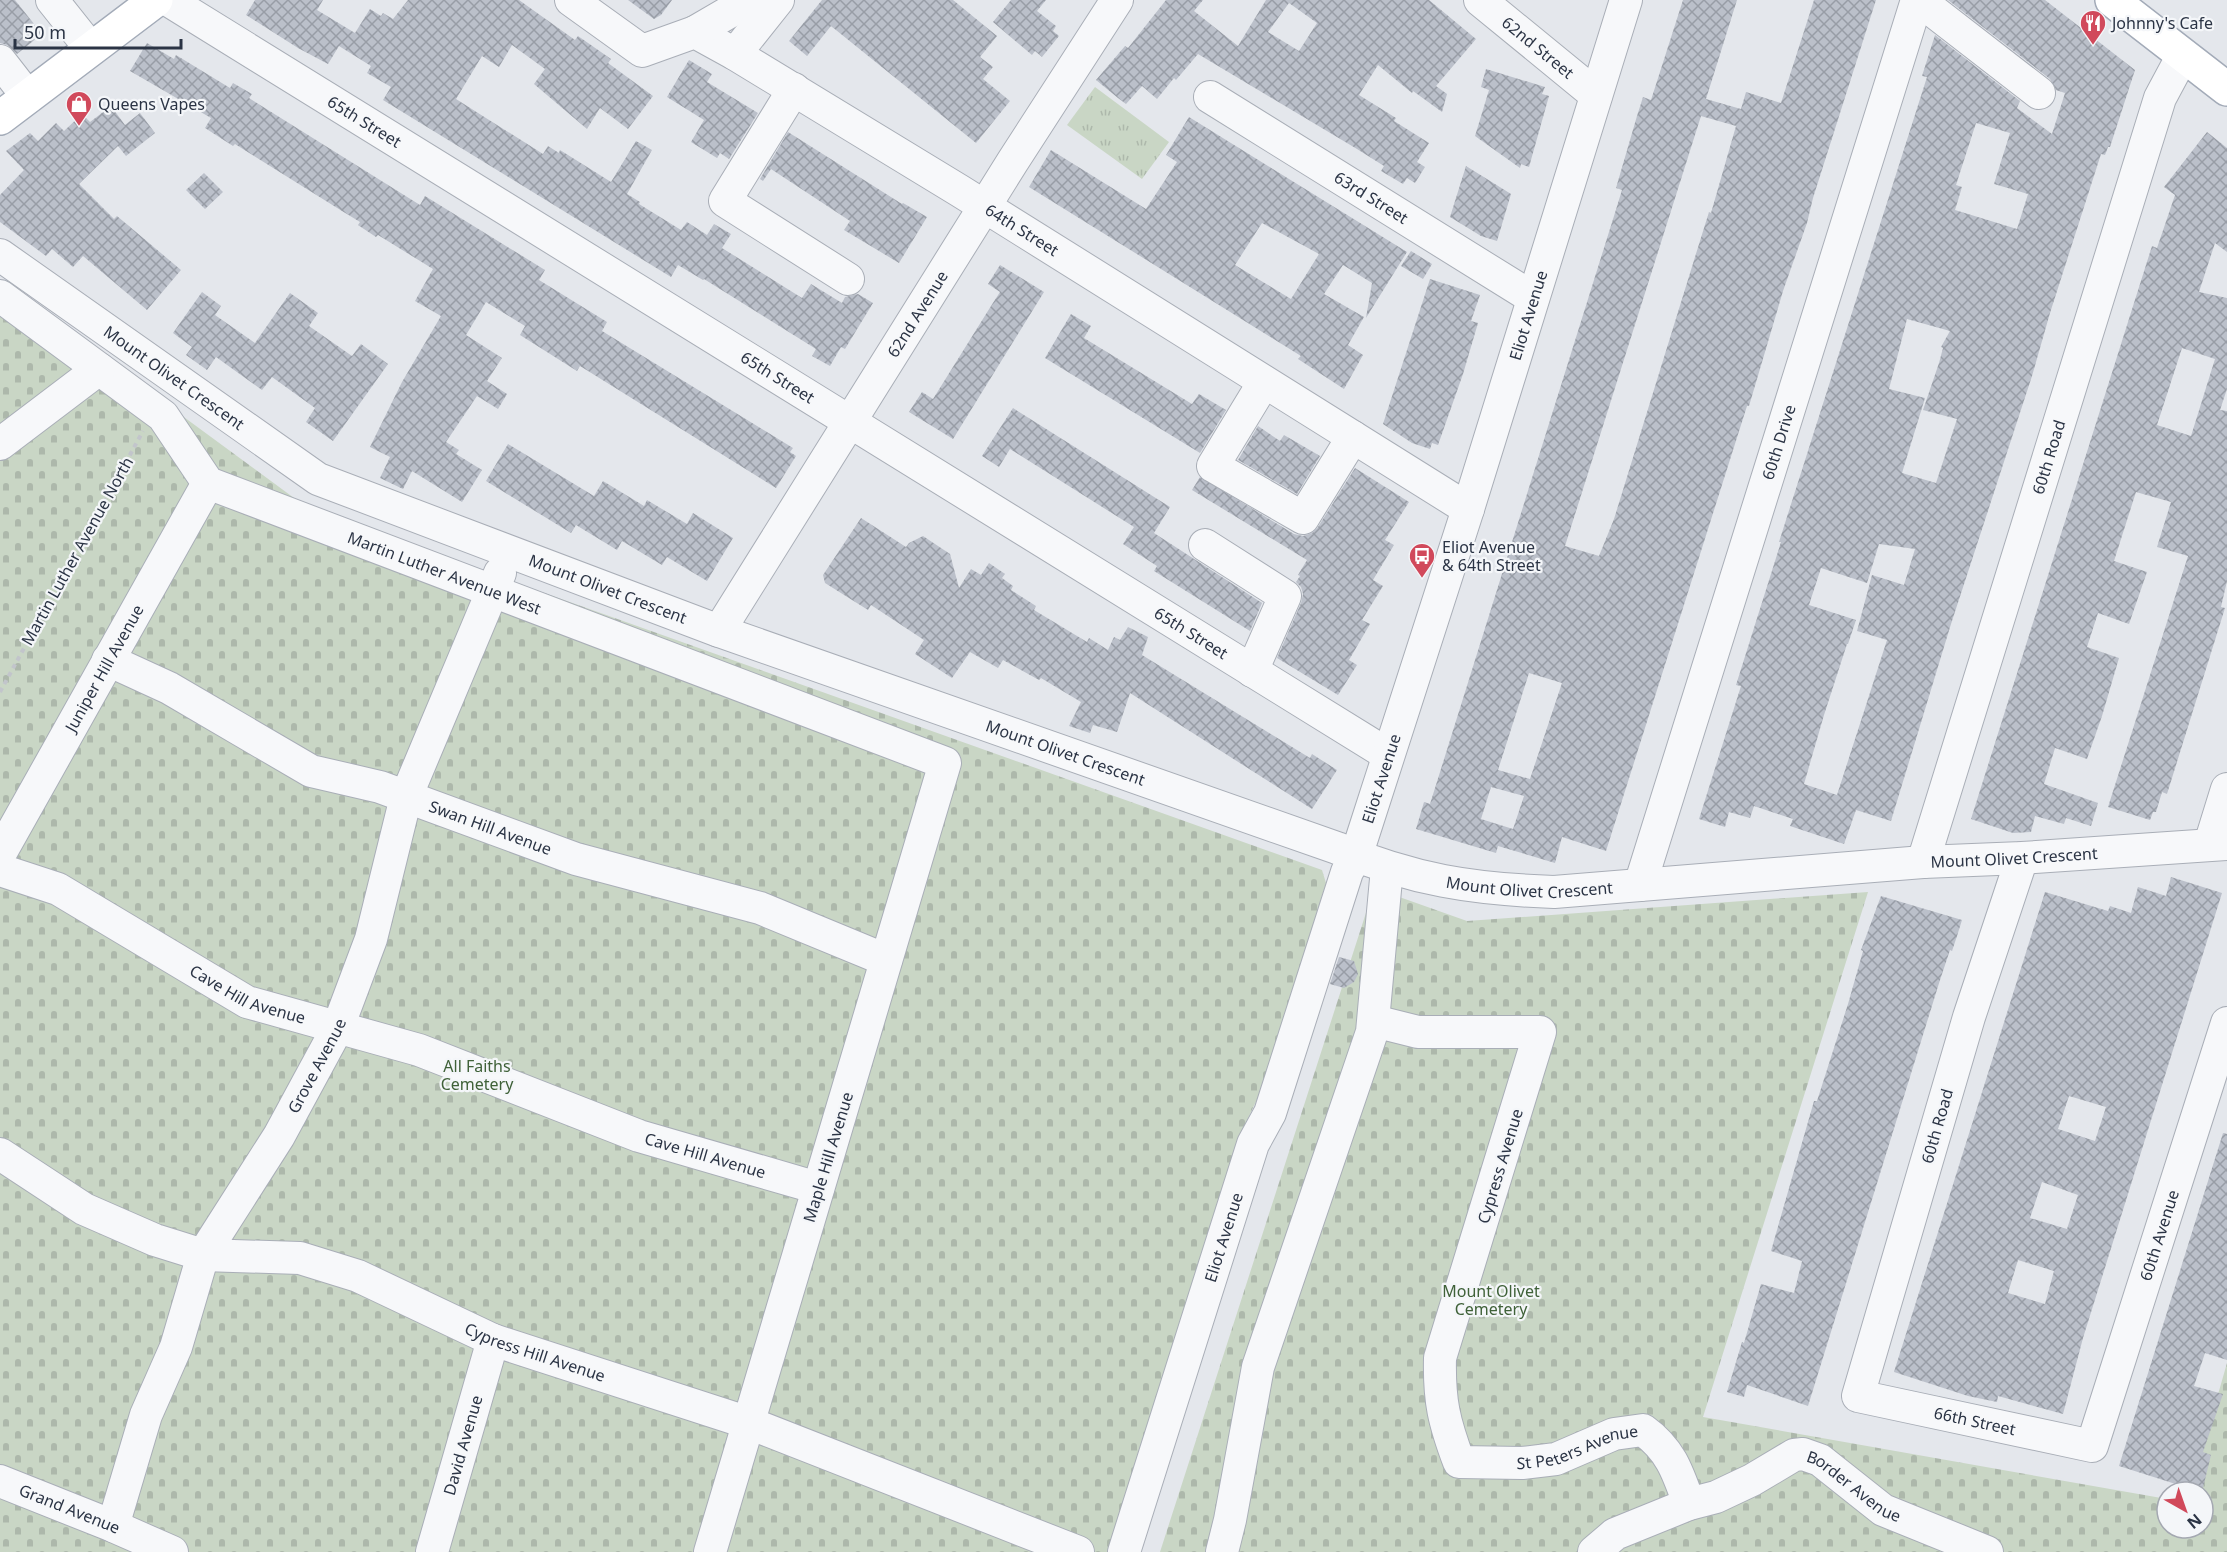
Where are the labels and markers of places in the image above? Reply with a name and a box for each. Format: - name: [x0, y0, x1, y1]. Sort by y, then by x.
- restaurant icon: Johnny's Cafe: [2078, 8, 2108, 46]
- place label: Johnny's Cafe: [2110, 12, 2213, 34]
- shop icon: Queens Vapes: [64, 89, 94, 127]
- place label: Queens Vapes: [98, 93, 205, 115]
- place label: Eliot Avenue & 64th Street: [1442, 536, 1541, 576]
- bus stop icon: Eliot Avenue & 64th Street: [1407, 541, 1437, 579]

